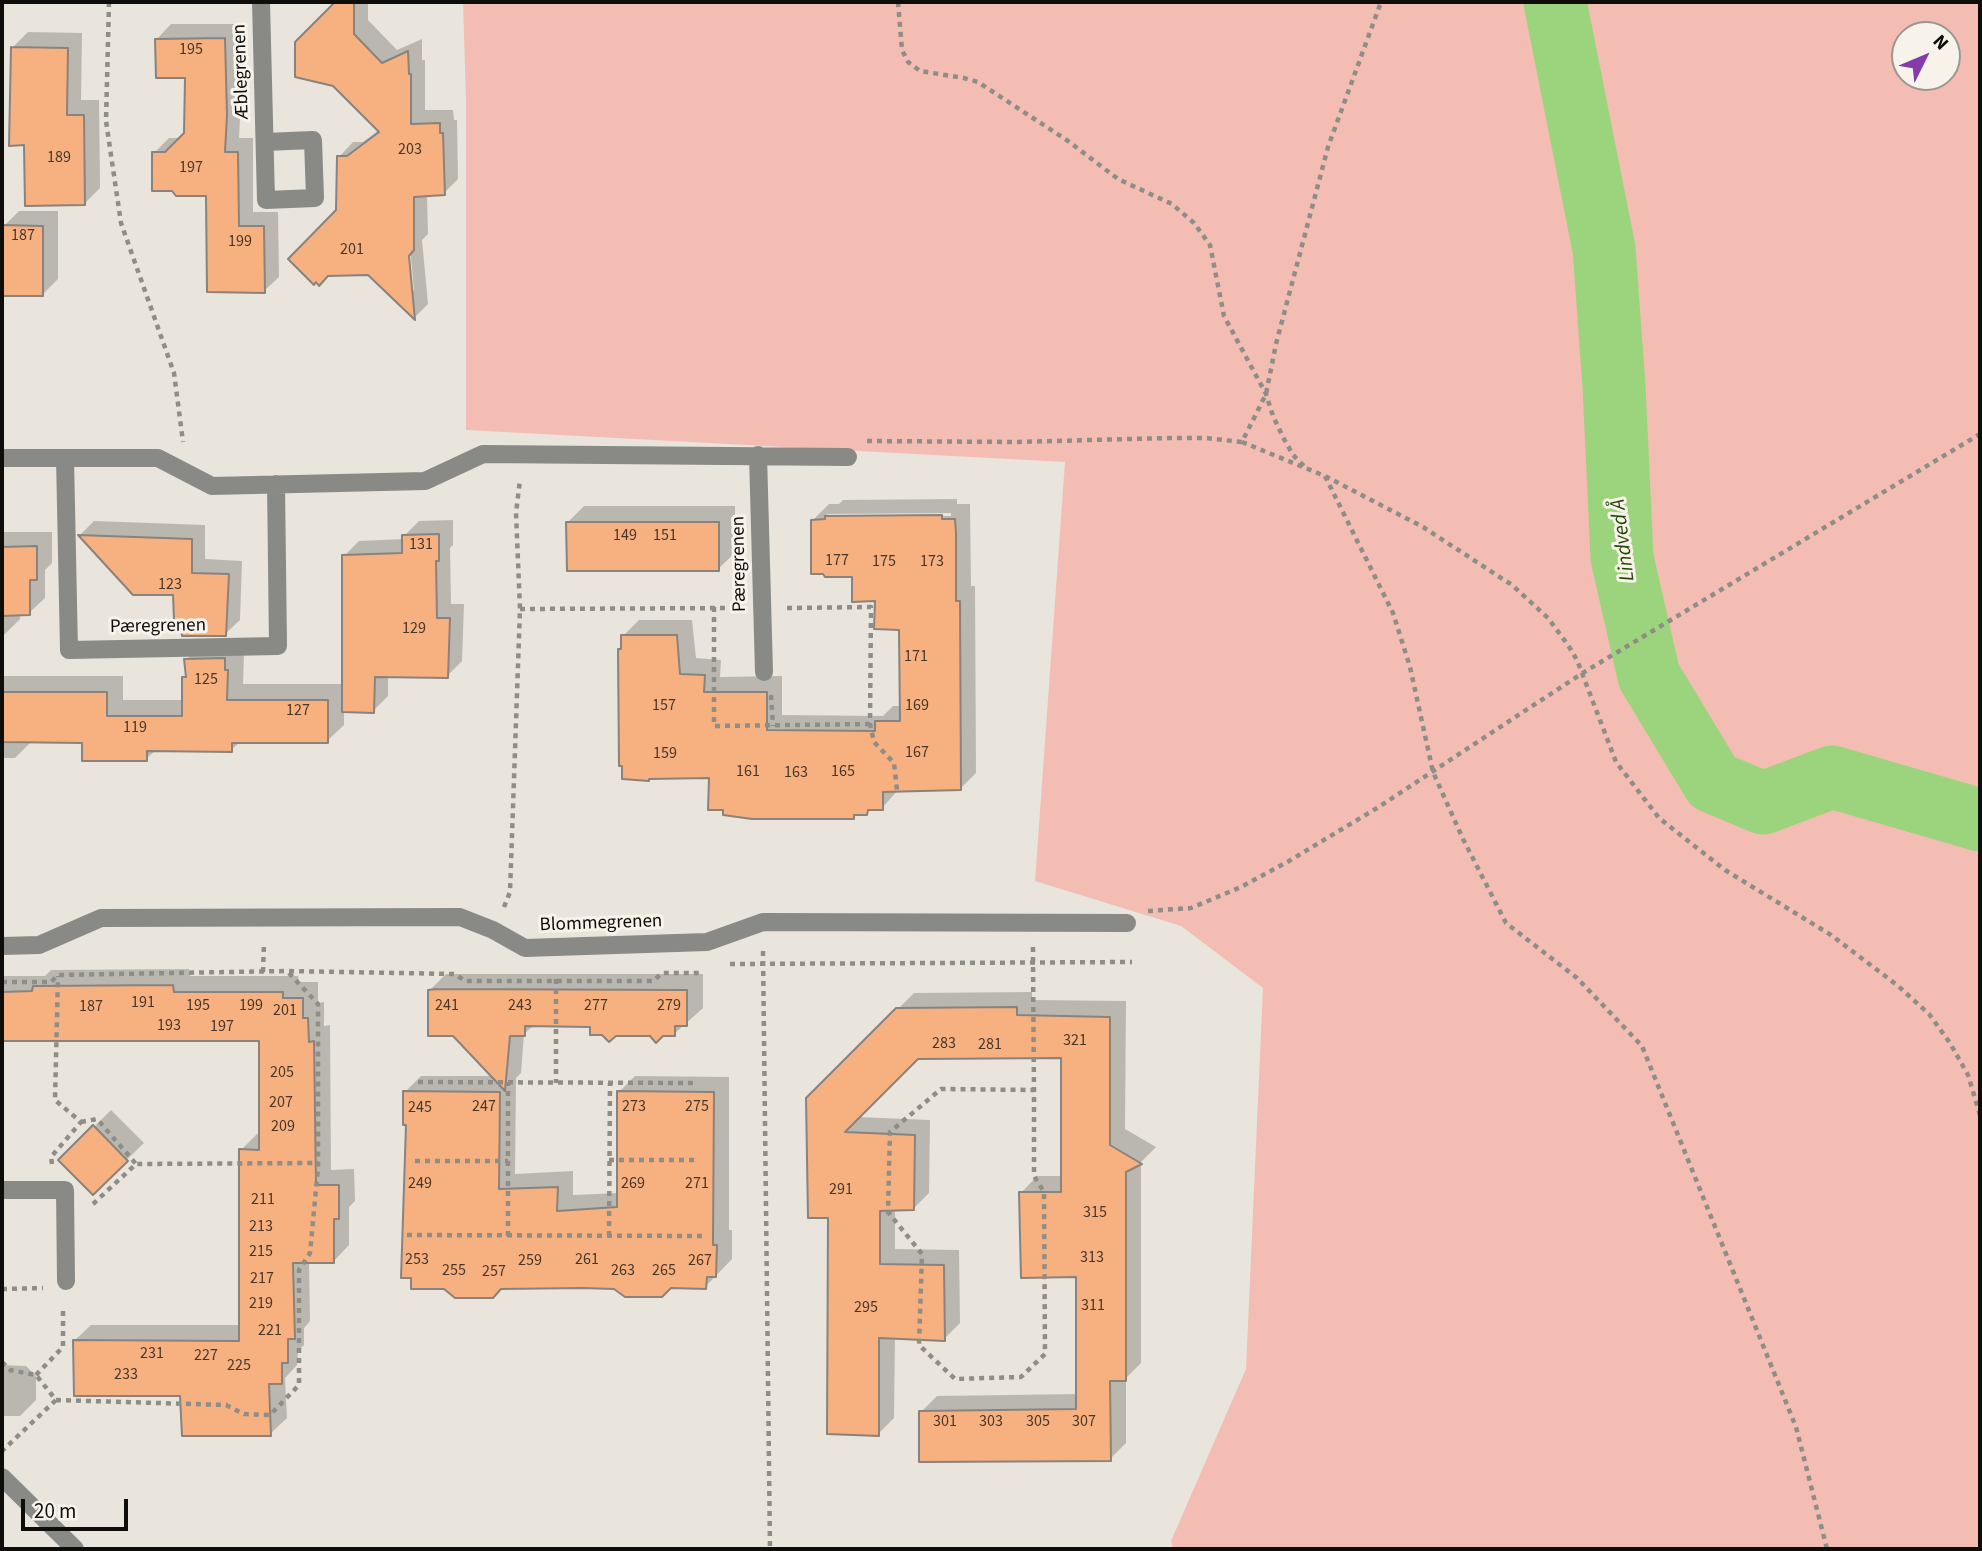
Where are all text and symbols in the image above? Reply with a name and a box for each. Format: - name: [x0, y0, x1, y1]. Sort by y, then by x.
- north arrow: [1891, 21, 1961, 91]
- street label: Æblegrenen: [229, 24, 255, 120]
- text: N: [1926, 29, 1954, 57]
- house number: 195: [179, 40, 203, 60]
- house number: 203: [398, 140, 422, 160]
- house number: 189: [47, 148, 71, 168]
- house number: 197: [179, 158, 203, 178]
- house number: 187: [11, 226, 35, 246]
- house number: 199: [228, 232, 252, 252]
- house number: 201: [340, 240, 364, 260]
- water label: Lindved Å: [1606, 498, 1642, 582]
- street label: Pæregrenen: [728, 516, 752, 612]
- house number: 149: [613, 526, 637, 546]
- house number: 151: [653, 526, 677, 546]
- house number: 131: [409, 535, 433, 555]
- house number: 177: [825, 551, 849, 571]
- house number: 175: [872, 552, 896, 572]
- house number: 173: [920, 552, 944, 572]
- house number: 123: [158, 575, 182, 595]
- street label: Pæregrenen: [110, 615, 206, 639]
- house number: 129: [402, 619, 426, 639]
- house number: 171: [904, 647, 928, 667]
- house number: 125: [194, 670, 218, 690]
- house number: 157: [652, 696, 676, 716]
- house number: 169: [905, 696, 929, 716]
- house number: 127: [286, 701, 310, 721]
- house number: 119: [123, 718, 147, 738]
- house number: 167: [905, 743, 929, 763]
- house number: 159: [653, 744, 677, 764]
- house number: 161: [736, 762, 760, 782]
- house number: 165: [831, 762, 855, 782]
- house number: 163: [784, 763, 808, 783]
- street label: Blommegrenen: [539, 910, 663, 938]
- house number: 191: [131, 993, 155, 1013]
- house number: 195: [186, 996, 210, 1016]
- house number: 199: [239, 996, 263, 1016]
- house number: 241: [435, 996, 459, 1016]
- house number: 243: [508, 996, 532, 1016]
- house number: 277: [584, 996, 608, 1016]
- house number: 279: [657, 996, 681, 1016]
- house number: 187: [79, 997, 103, 1017]
- house number: 201: [273, 1001, 297, 1021]
- house number: 193: [157, 1016, 181, 1036]
- house number: 197: [210, 1017, 234, 1037]
- house number: 321: [1063, 1031, 1087, 1051]
- house number: 283: [932, 1034, 956, 1054]
- house number: 281: [978, 1035, 1002, 1055]
- house number: 205: [270, 1063, 294, 1083]
- house number: 207: [269, 1093, 293, 1113]
- house number: 247: [472, 1097, 496, 1117]
- house number: 273: [622, 1097, 646, 1117]
- house number: 275: [685, 1097, 709, 1117]
- house number: 245: [408, 1098, 432, 1118]
- house number: 209: [271, 1117, 295, 1137]
- house number: 249: [408, 1174, 432, 1194]
- house number: 269: [621, 1174, 645, 1194]
- house number: 271: [685, 1174, 709, 1194]
- house number: 291: [829, 1180, 853, 1200]
- house number: 211: [251, 1190, 275, 1210]
- house number: 315: [1083, 1203, 1107, 1223]
- house number: 213: [249, 1217, 273, 1237]
- house number: 215: [249, 1242, 273, 1262]
- house number: 313: [1080, 1248, 1104, 1268]
- house number: 253: [405, 1250, 429, 1270]
- house number: 261: [575, 1250, 599, 1270]
- house number: 259: [518, 1251, 542, 1271]
- house number: 267: [688, 1251, 712, 1271]
- house number: 255: [442, 1261, 466, 1281]
- house number: 263: [611, 1261, 635, 1281]
- house number: 265: [652, 1261, 676, 1281]
- house number: 257: [482, 1262, 506, 1282]
- house number: 217: [250, 1269, 274, 1289]
- house number: 219: [249, 1294, 273, 1314]
- house number: 311: [1081, 1296, 1105, 1316]
- house number: 295: [854, 1298, 878, 1318]
- house number: 221: [258, 1321, 282, 1341]
- house number: 231: [140, 1344, 164, 1364]
- house number: 227: [194, 1346, 218, 1366]
- house number: 225: [227, 1356, 251, 1376]
- house number: 233: [114, 1365, 138, 1385]
- house number: 301: [933, 1412, 957, 1432]
- house number: 303: [979, 1412, 1003, 1432]
- house number: 305: [1026, 1412, 1050, 1432]
- house number: 307: [1072, 1412, 1096, 1432]
- scale bar: [24, 1484, 131, 1528]
- text: 20 m: [34, 1496, 76, 1526]

